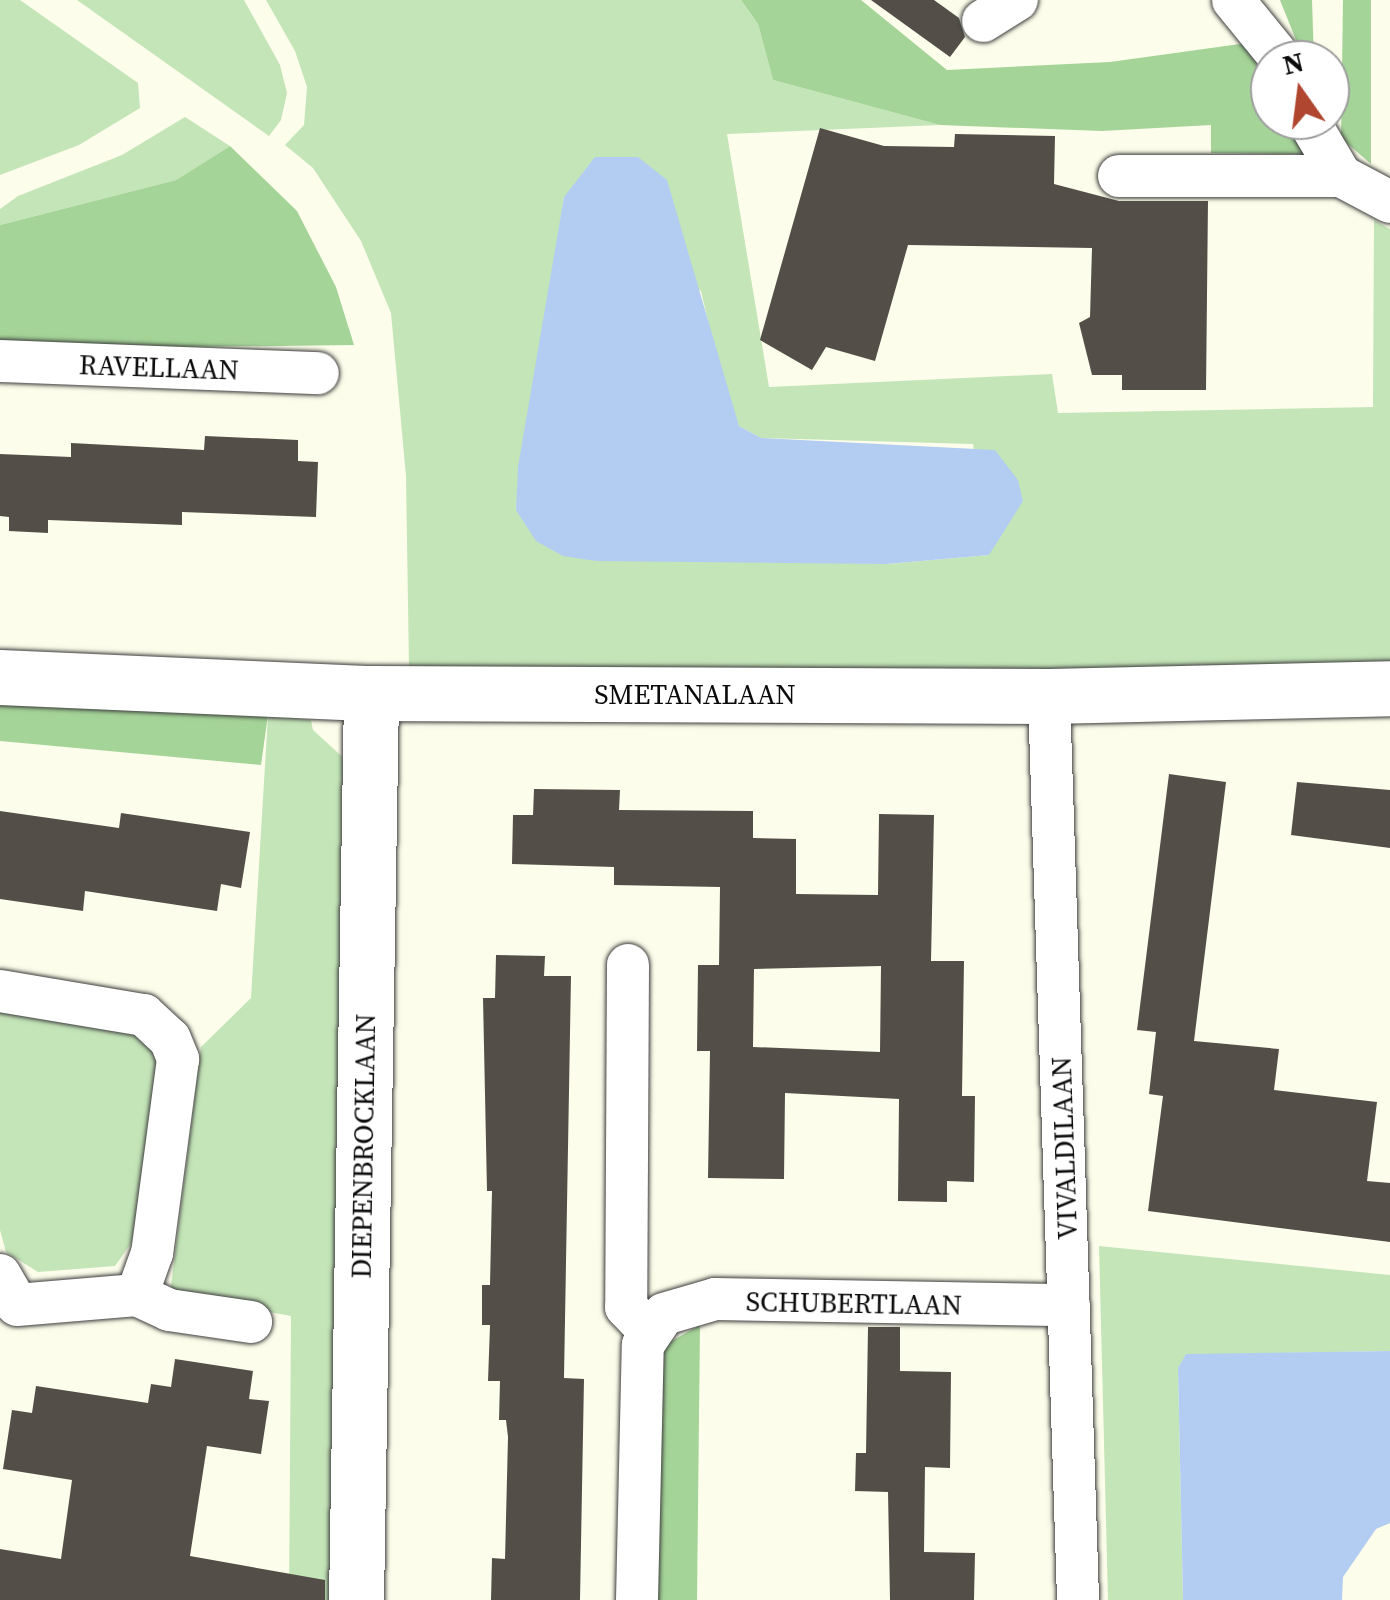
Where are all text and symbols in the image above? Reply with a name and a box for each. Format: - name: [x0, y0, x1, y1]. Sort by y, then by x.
- north arrow: [1250, 40, 1350, 140]
- text: N: [1279, 42, 1308, 84]
- street label: RAVELLAAN: [78, 347, 240, 387]
- street label: SMETANALAAN: [594, 677, 796, 711]
- street label: DIEPENBROCKLAAN: [344, 1013, 382, 1279]
- street label: VIVALDILAAN: [1044, 1056, 1084, 1240]
- street label: SCHUBERTLAAN: [746, 1284, 962, 1322]

